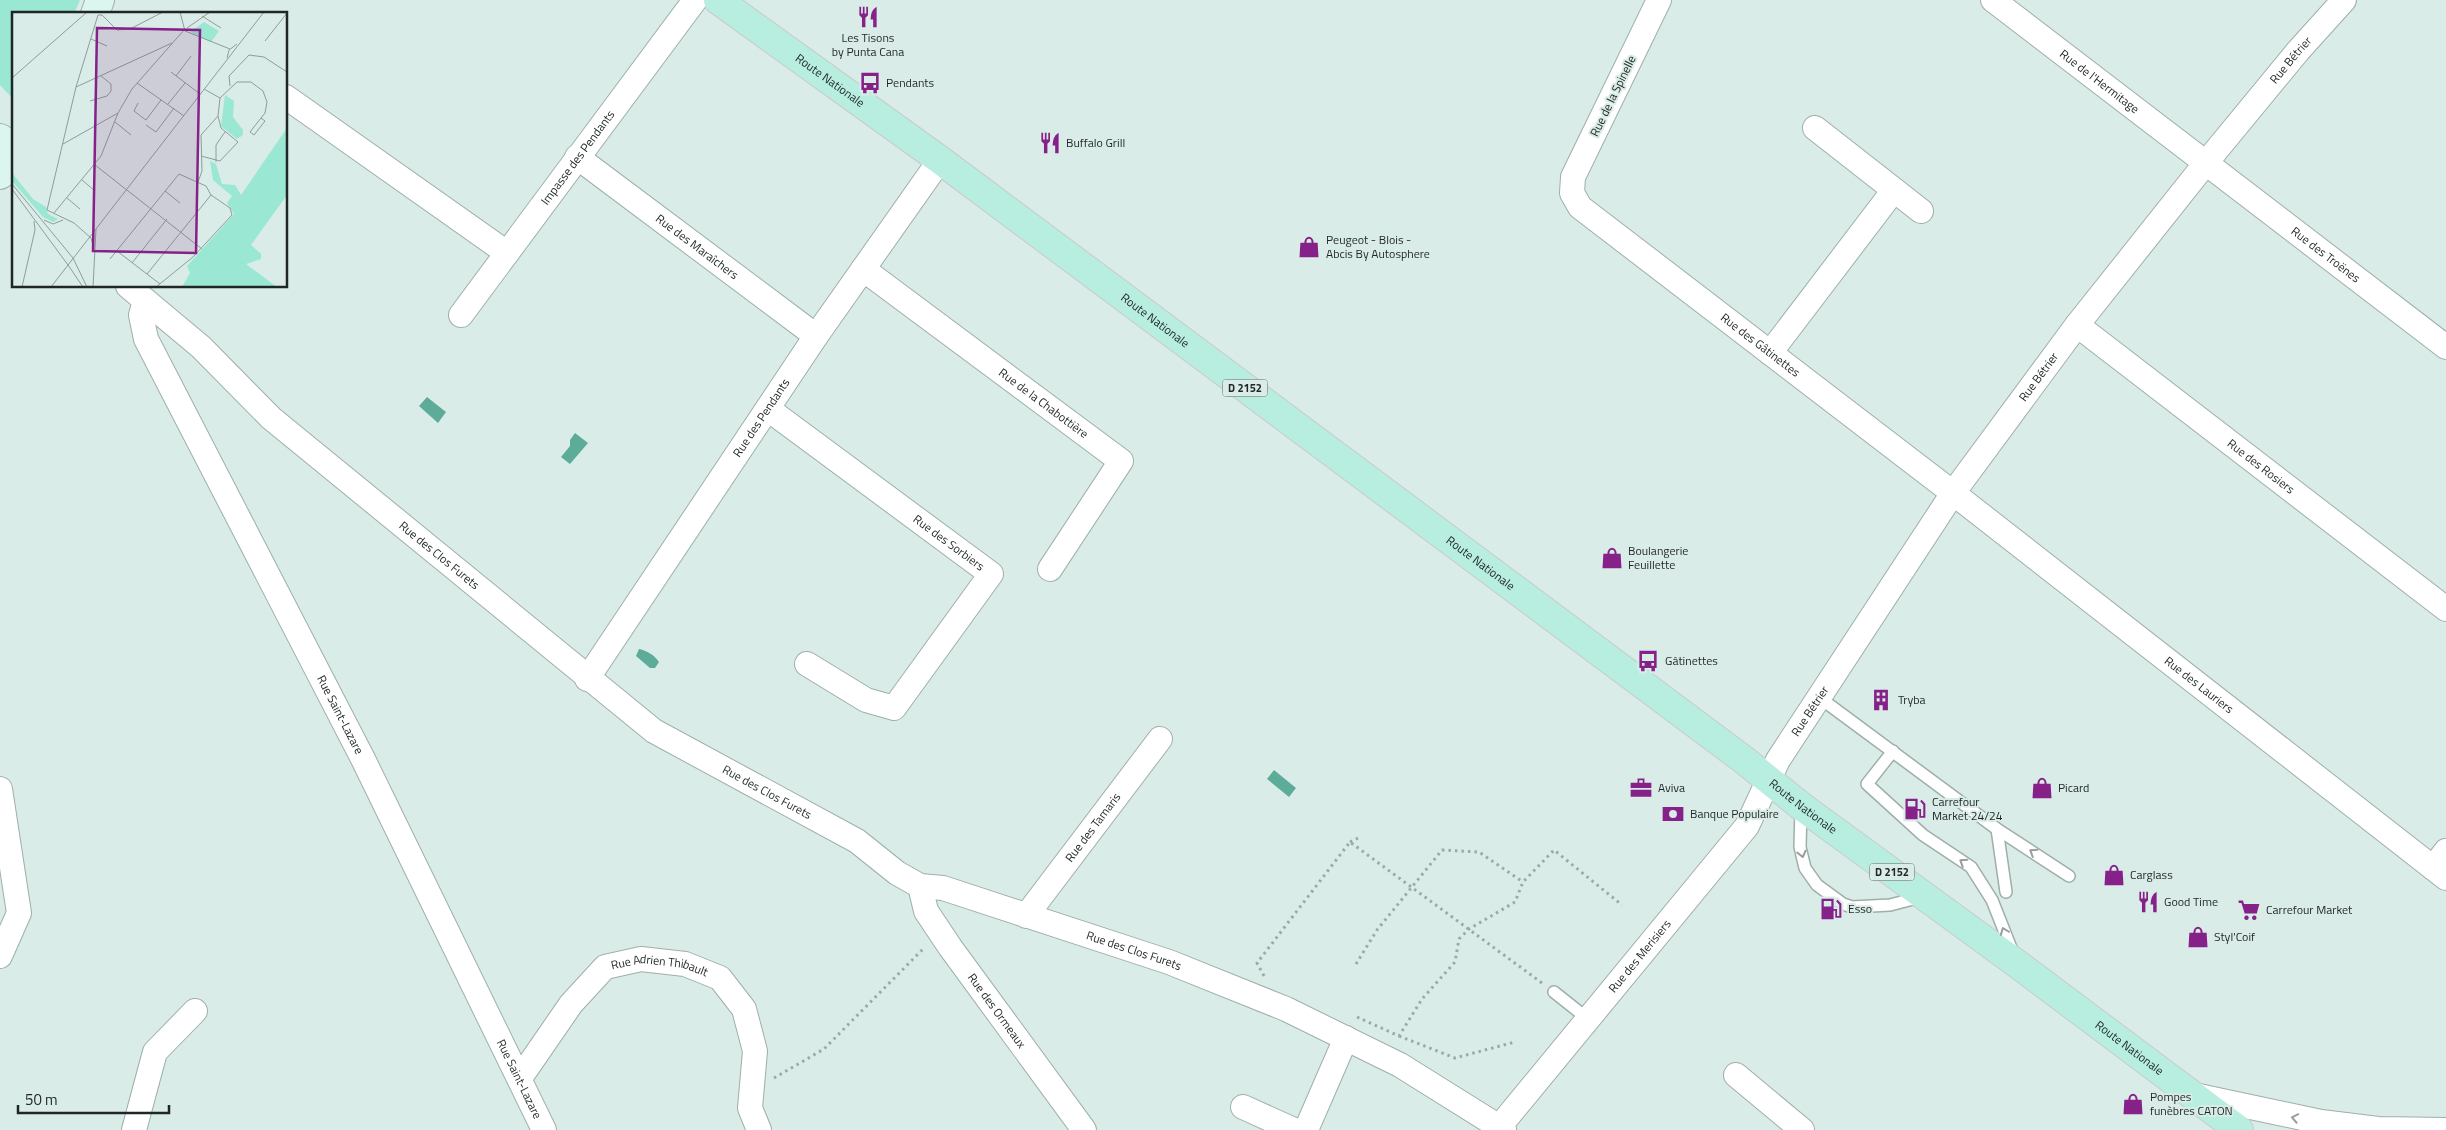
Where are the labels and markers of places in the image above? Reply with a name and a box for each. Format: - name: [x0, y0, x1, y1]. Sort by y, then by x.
- restaurant icon: Les Tisons by Punta Cana: [855, 4, 881, 30]
- place label: Les Tisons by Punta Cana: [832, 28, 904, 61]
- bus stop icon: Pendants: [857, 70, 883, 96]
- place label: Pendants: [886, 73, 935, 92]
- restaurant icon: Buffalo Grill: [1037, 130, 1063, 156]
- place label: Buffalo Grill: [1066, 133, 1125, 152]
- place label: Peugeot - Blois - Abcis By Autosphere: [1326, 230, 1430, 263]
- shop icon: Peugeot - Blois - Abcis By Autosphere: [1296, 234, 1322, 260]
- place label: Boulangerie Feuillette: [1628, 541, 1688, 574]
- shop icon: Boulangerie Feuillette: [1599, 545, 1625, 571]
- bus stop icon: Gâtinettes: [1635, 648, 1661, 674]
- place label: Gâtinettes: [1665, 651, 1718, 670]
- building icon: Tryba: [1868, 687, 1894, 713]
- place label: Tryba: [1898, 690, 1926, 709]
- office icon: Aviva: [1628, 775, 1654, 801]
- shop icon: Picard: [2029, 775, 2055, 801]
- place label: Aviva: [1658, 778, 1685, 797]
- place label: Picard: [2058, 778, 2089, 797]
- place label: Carrefour Market 24/24: [1932, 792, 2003, 825]
- fuel station icon: Carrefour Market 24/24: [1902, 796, 1928, 822]
- bank icon: Banque Populaire: [1660, 801, 1686, 827]
- place label: Banque Populaire: [1690, 804, 1779, 823]
- shop icon: Carglass: [2101, 862, 2127, 888]
- place label: Carglass: [2130, 865, 2173, 884]
- restaurant icon: Good Time: [2135, 889, 2161, 915]
- place label: Good Time: [2164, 892, 2218, 911]
- fuel station icon: Esso: [1818, 896, 1844, 922]
- supermarket icon: Carrefour Market: [2236, 897, 2262, 923]
- place label: Esso: [1848, 899, 1872, 918]
- place label: Carrefour Market: [2266, 900, 2353, 919]
- shop icon: Styl'Coif: [2185, 924, 2211, 950]
- place label: Styl'Coif: [2214, 927, 2255, 946]
- place label: Pompes funèbres CATON: [2150, 1087, 2233, 1120]
- shop icon: Pompes funèbres CATON: [2120, 1091, 2146, 1117]

